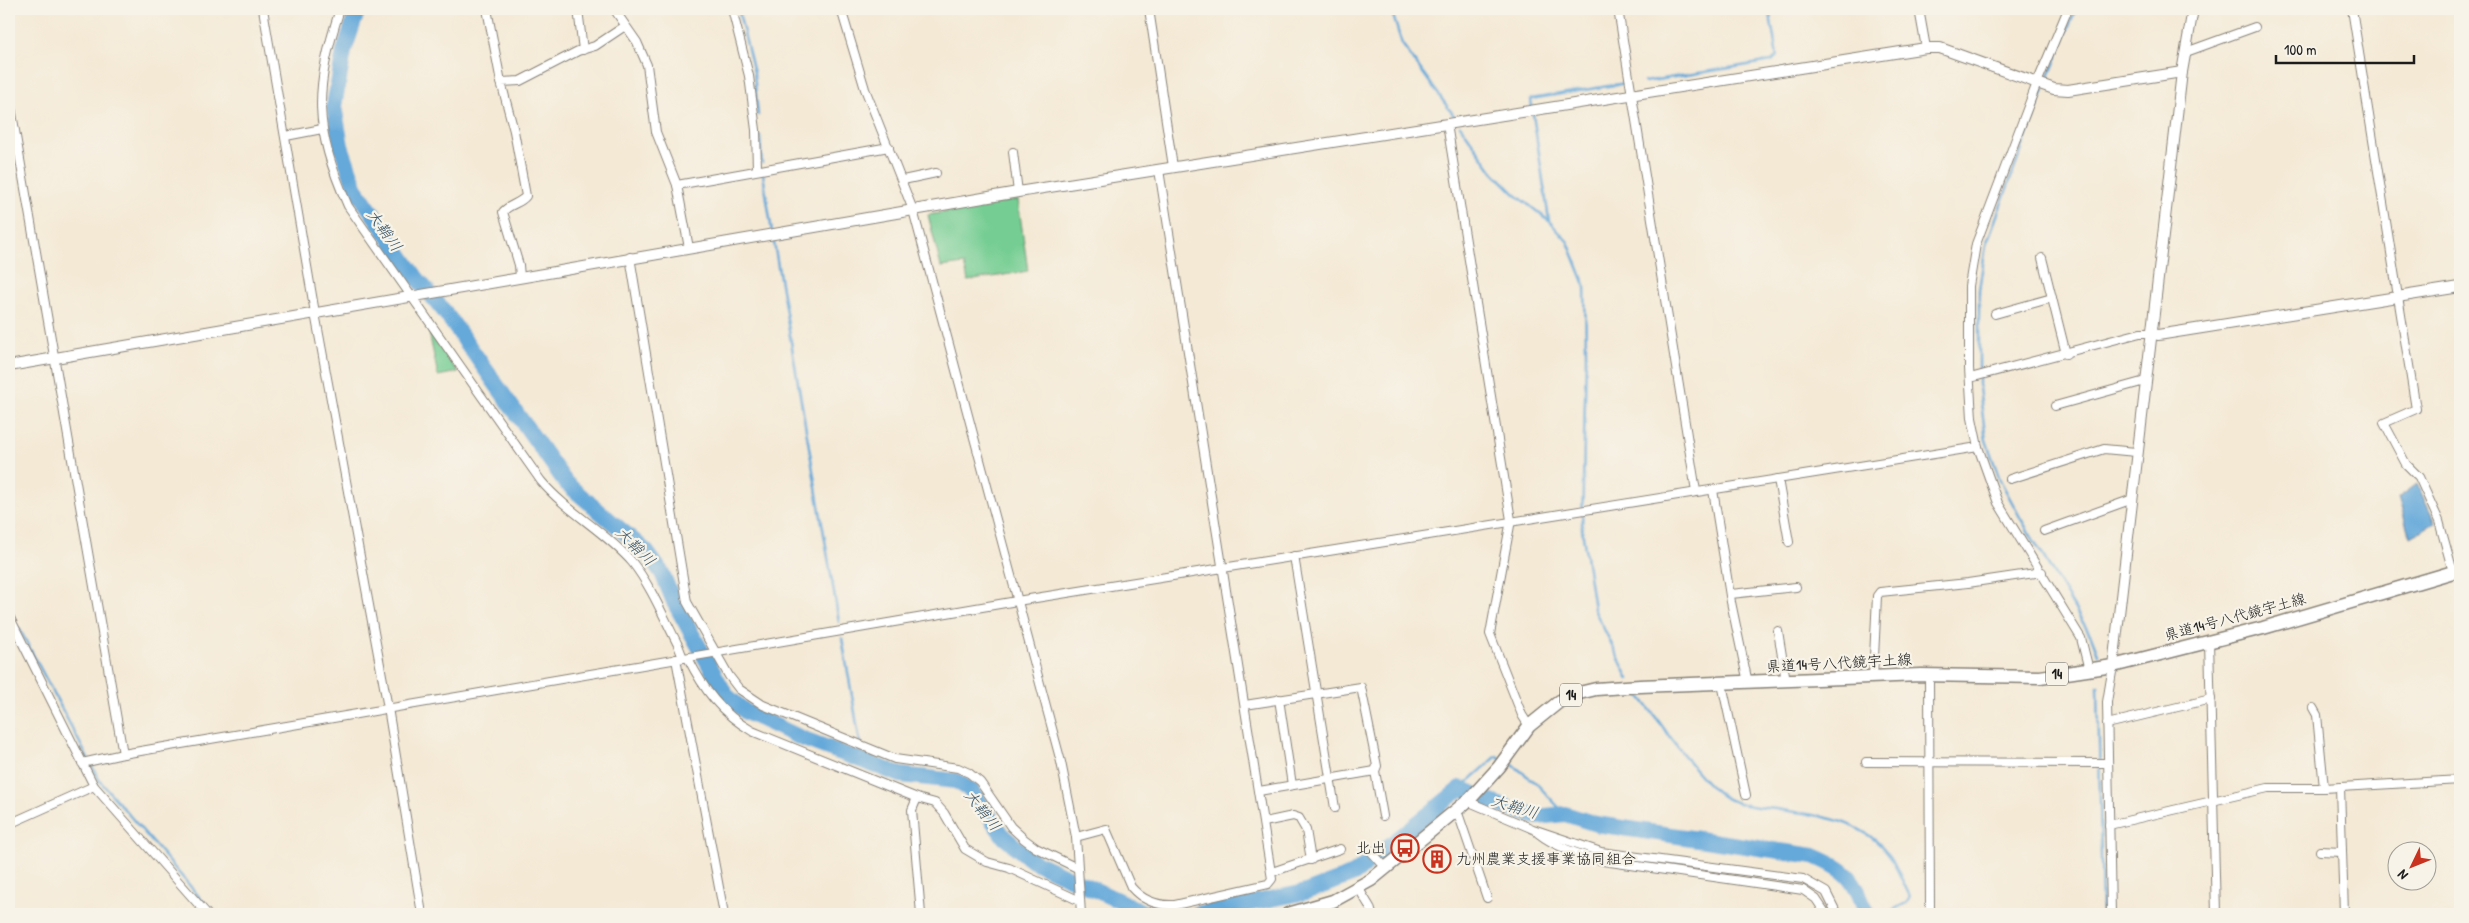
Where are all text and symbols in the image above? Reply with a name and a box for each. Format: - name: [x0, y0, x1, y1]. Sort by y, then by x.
- scale bar: [2276, 32, 2414, 64]
- text: 100 m: [2284, 39, 2317, 60]
- water label: 大鞘川: [362, 204, 408, 256]
- water label: 大鞘川: [611, 521, 661, 571]
- street label: 県道14号八代鏡宇土線: [2162, 587, 2308, 646]
- street label: 県道14号八代鏡宇土線: [1765, 648, 1912, 677]
- road number: 14: [2046, 662, 2068, 686]
- road number: 14: [1560, 684, 1582, 706]
- water label: 大鞘川: [959, 784, 1007, 836]
- water label: 大鞘川: [1489, 788, 1541, 824]
- bus stop icon: 北出: [1390, 833, 1420, 863]
- place label: 北出: [1356, 837, 1386, 858]
- north arrow: [2386, 840, 2436, 890]
- building icon: 九州農業支援事業協同組合: [1422, 844, 1452, 874]
- place label: 九州農業支援事業協同組合: [1456, 848, 1636, 869]
- text: N: [2392, 866, 2412, 884]

